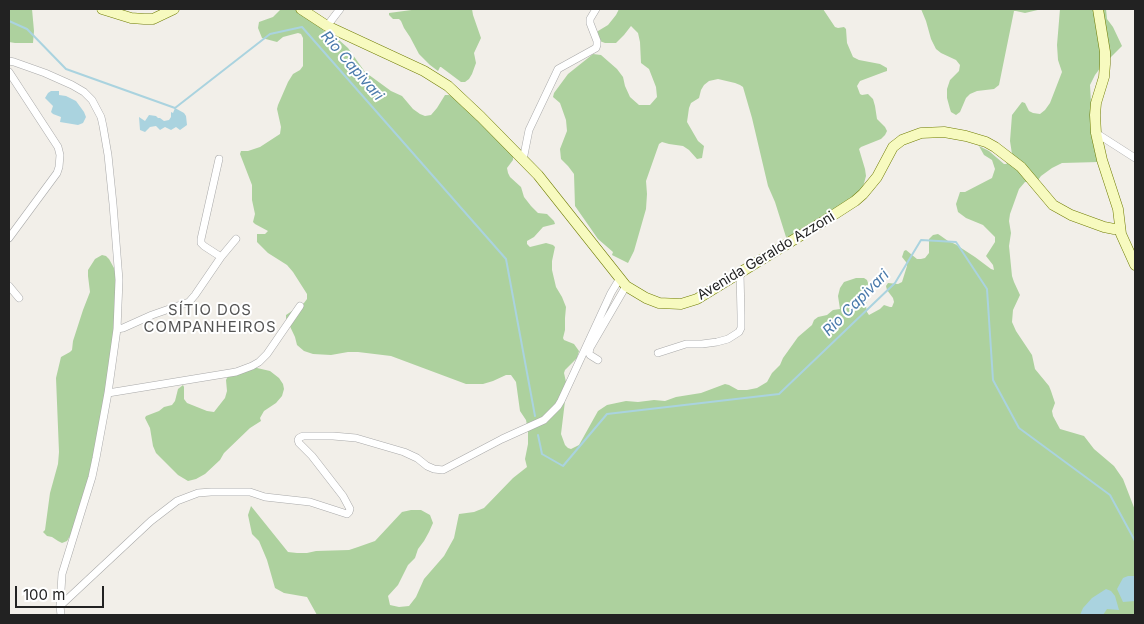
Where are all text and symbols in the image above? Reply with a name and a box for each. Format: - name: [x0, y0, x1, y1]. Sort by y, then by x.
- water label: Rio Capivari: [317, 28, 387, 104]
- street label: Avenida Geraldo Azzoni: [694, 208, 838, 304]
- water label: Rio Capivari: [819, 266, 893, 340]
- district label: SÍTIO DOS COMPANHEIROS: [142, 301, 278, 336]
- scale bar: [18, 576, 106, 608]
- text: 100 m: [23, 585, 65, 604]

